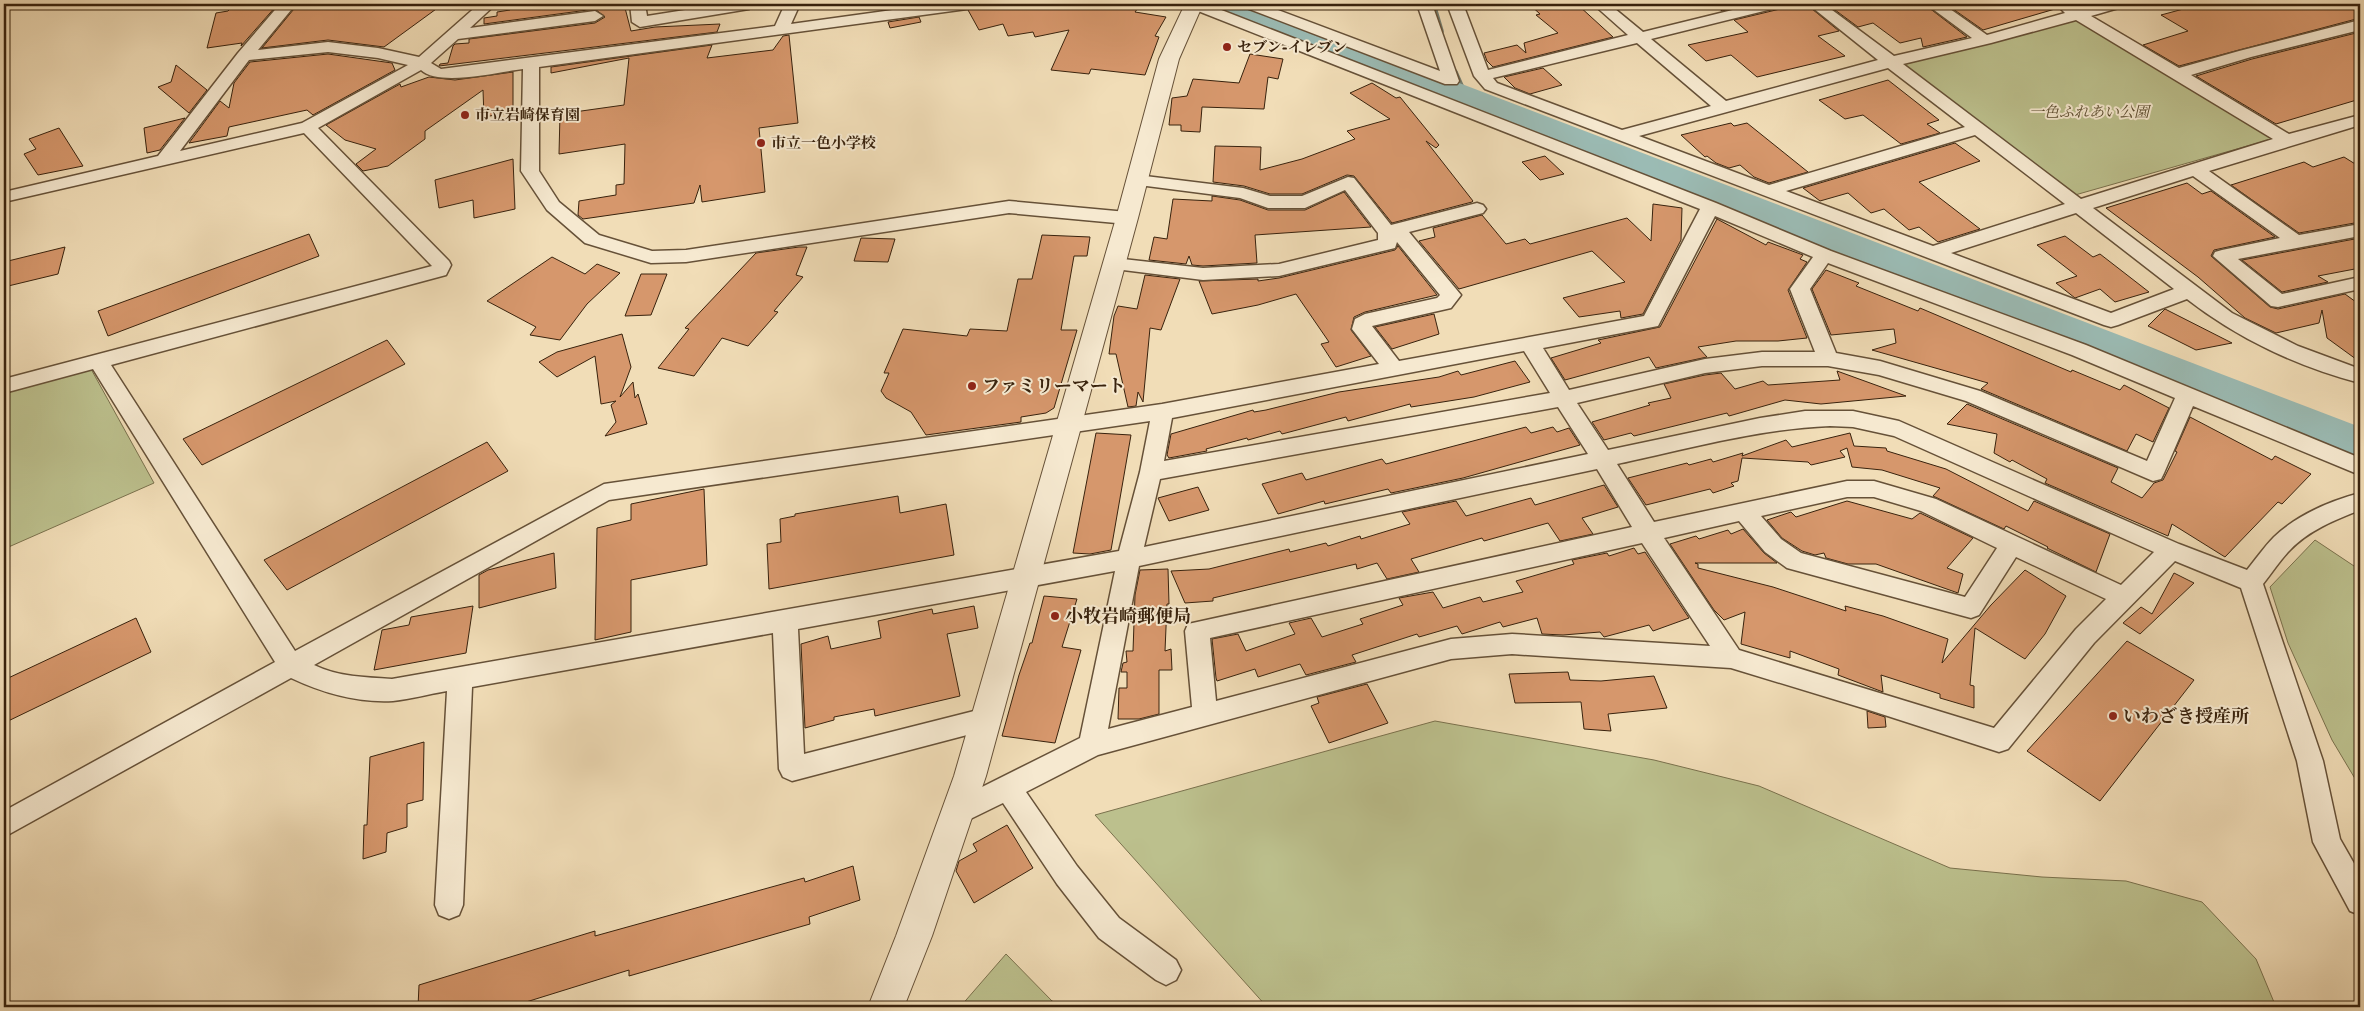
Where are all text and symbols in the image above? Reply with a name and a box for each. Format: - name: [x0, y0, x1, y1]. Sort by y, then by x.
- place label: セブン-イレブン: [1237, 38, 1347, 57]
- marker: セブン-イレブン: [1221, 41, 1233, 53]
- park label: 一色ふれあい公園: [2029, 103, 2152, 122]
- place label: 市立岩崎保育園: [475, 106, 580, 125]
- marker: 市立岩崎保育園: [459, 109, 471, 121]
- place label: 市立一色小学校: [771, 134, 876, 153]
- marker: 市立一色小学校: [755, 137, 767, 149]
- place label: ファミリーマート: [982, 375, 1126, 398]
- marker: ファミリーマート: [966, 380, 978, 392]
- place label: 小牧岩崎郵便局: [1065, 605, 1191, 628]
- marker: 小牧岩崎郵便局: [1049, 610, 1061, 622]
- place label: いわざき授産所: [2123, 705, 2249, 728]
- marker: いわざき授産所: [2107, 710, 2119, 722]

